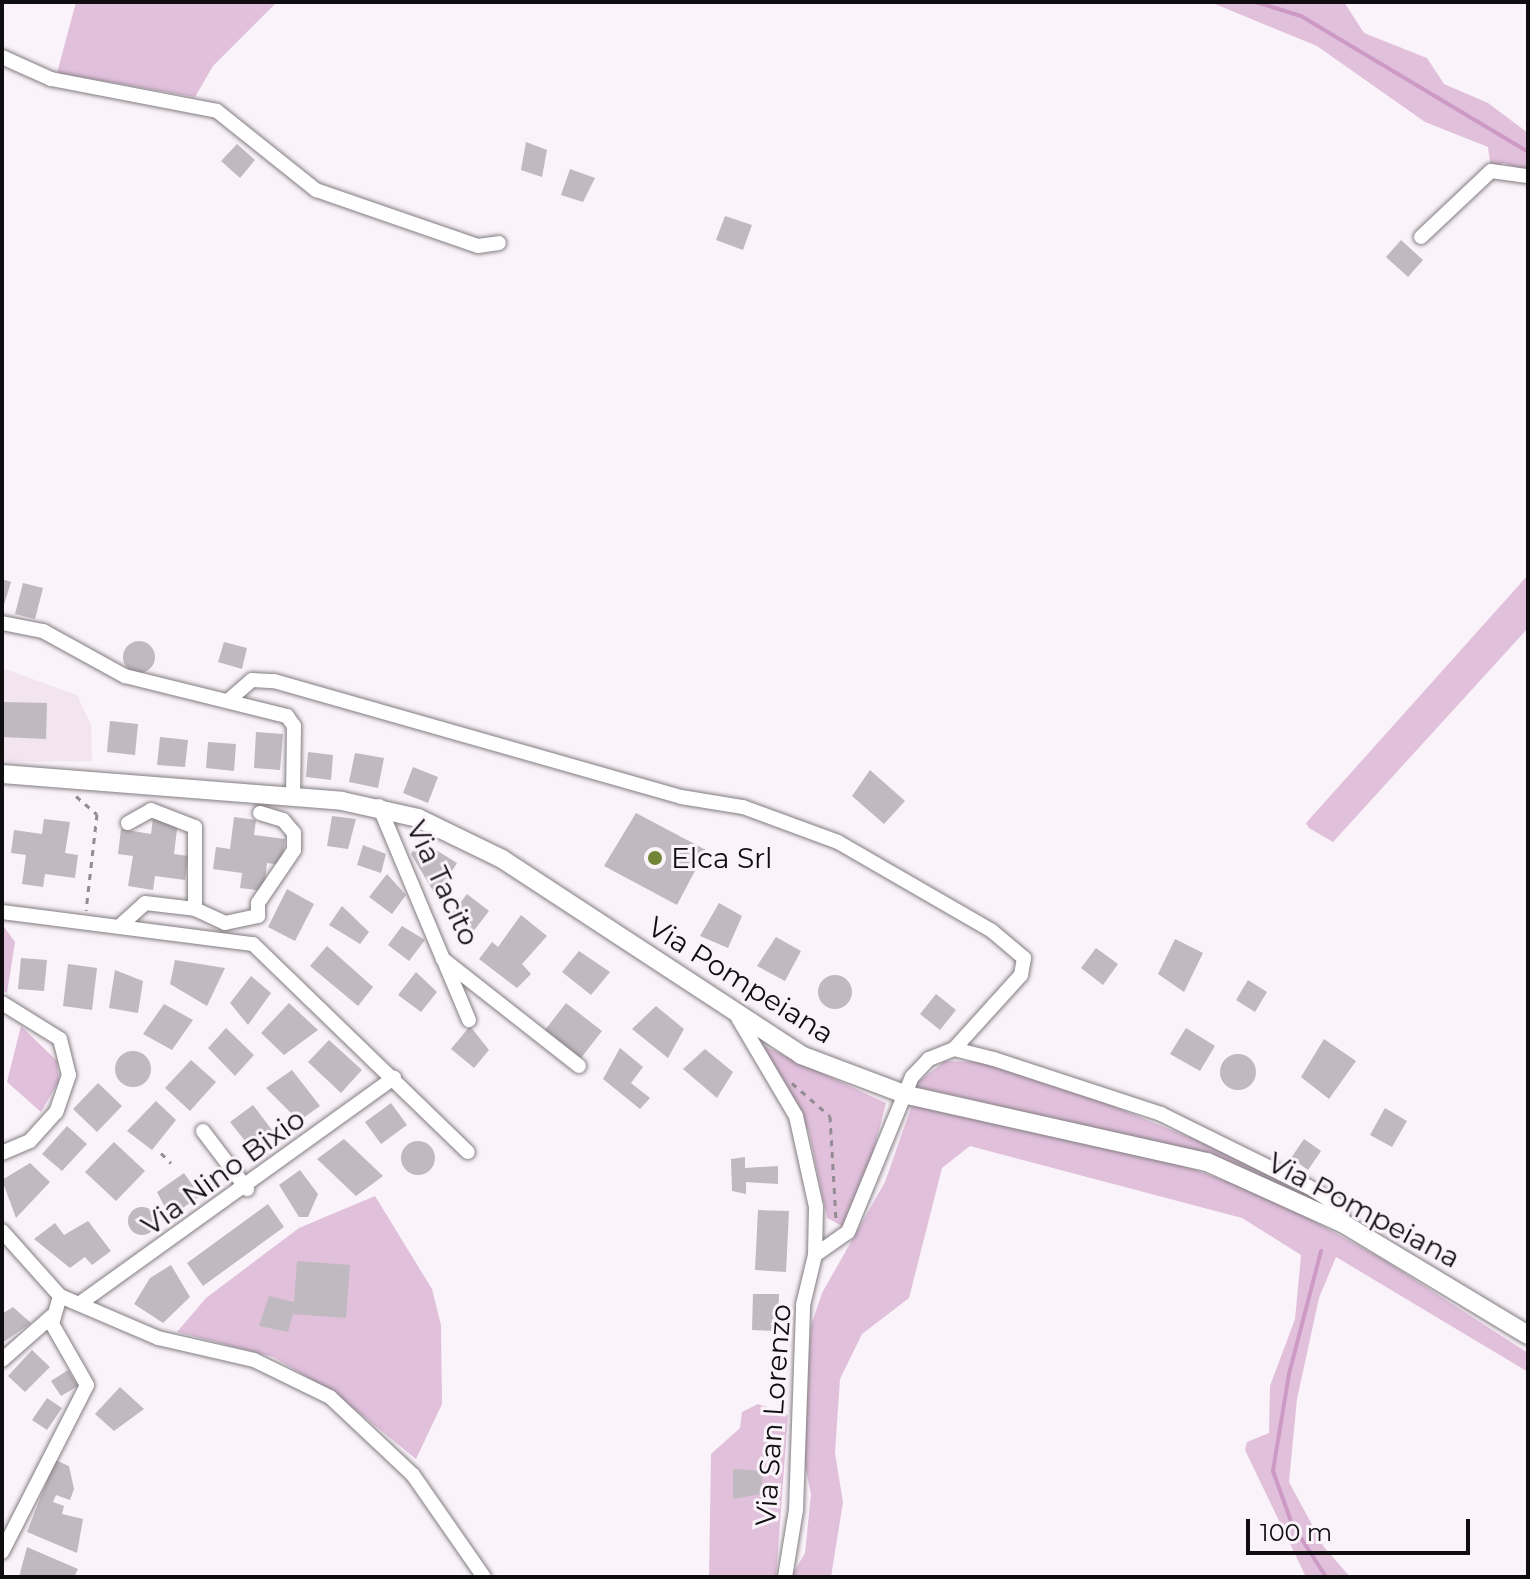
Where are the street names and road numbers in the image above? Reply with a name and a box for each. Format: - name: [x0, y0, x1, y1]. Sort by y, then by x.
- street label: Via Tacito: [400, 815, 486, 951]
- street label: Via Pompeiana: [642, 909, 840, 1051]
- street label: Via Nino Bixio: [135, 1102, 311, 1242]
- street label: Via Pompeiana: [1262, 1145, 1466, 1275]
- street label: Via San Lorenzo: [748, 1303, 798, 1527]

